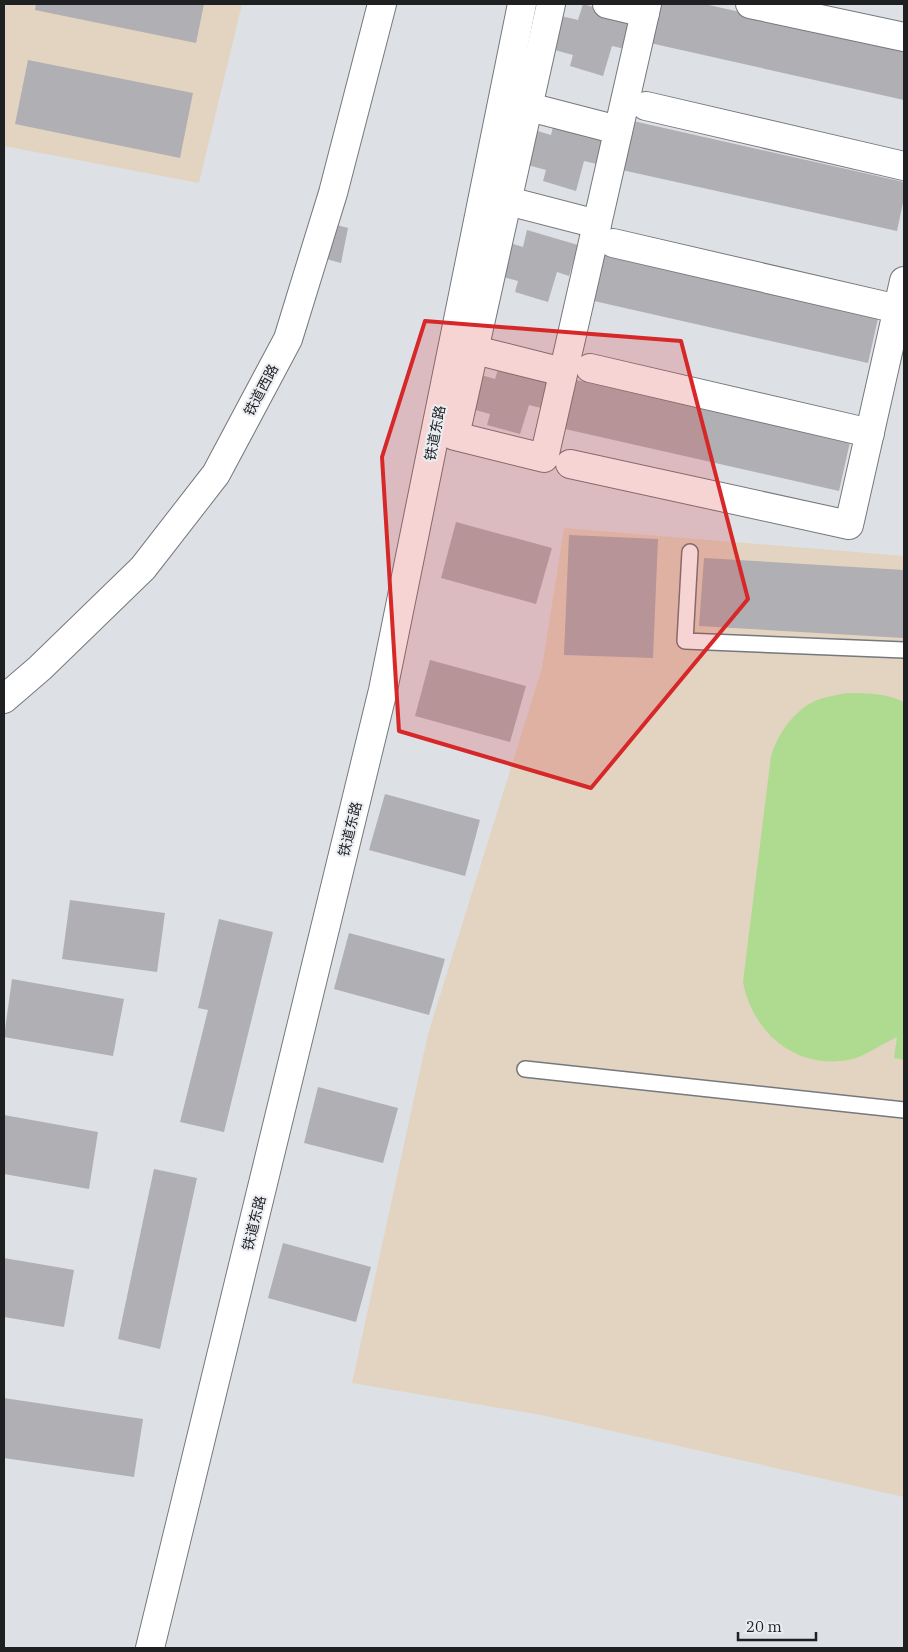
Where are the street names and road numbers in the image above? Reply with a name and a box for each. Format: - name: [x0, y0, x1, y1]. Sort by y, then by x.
- street label: 铁道西路: [240, 361, 282, 419]
- street label: 铁道东路: [421, 404, 449, 462]
- street label: 铁道东路: [334, 800, 366, 858]
- street label: 铁道东路: [238, 1194, 270, 1252]

